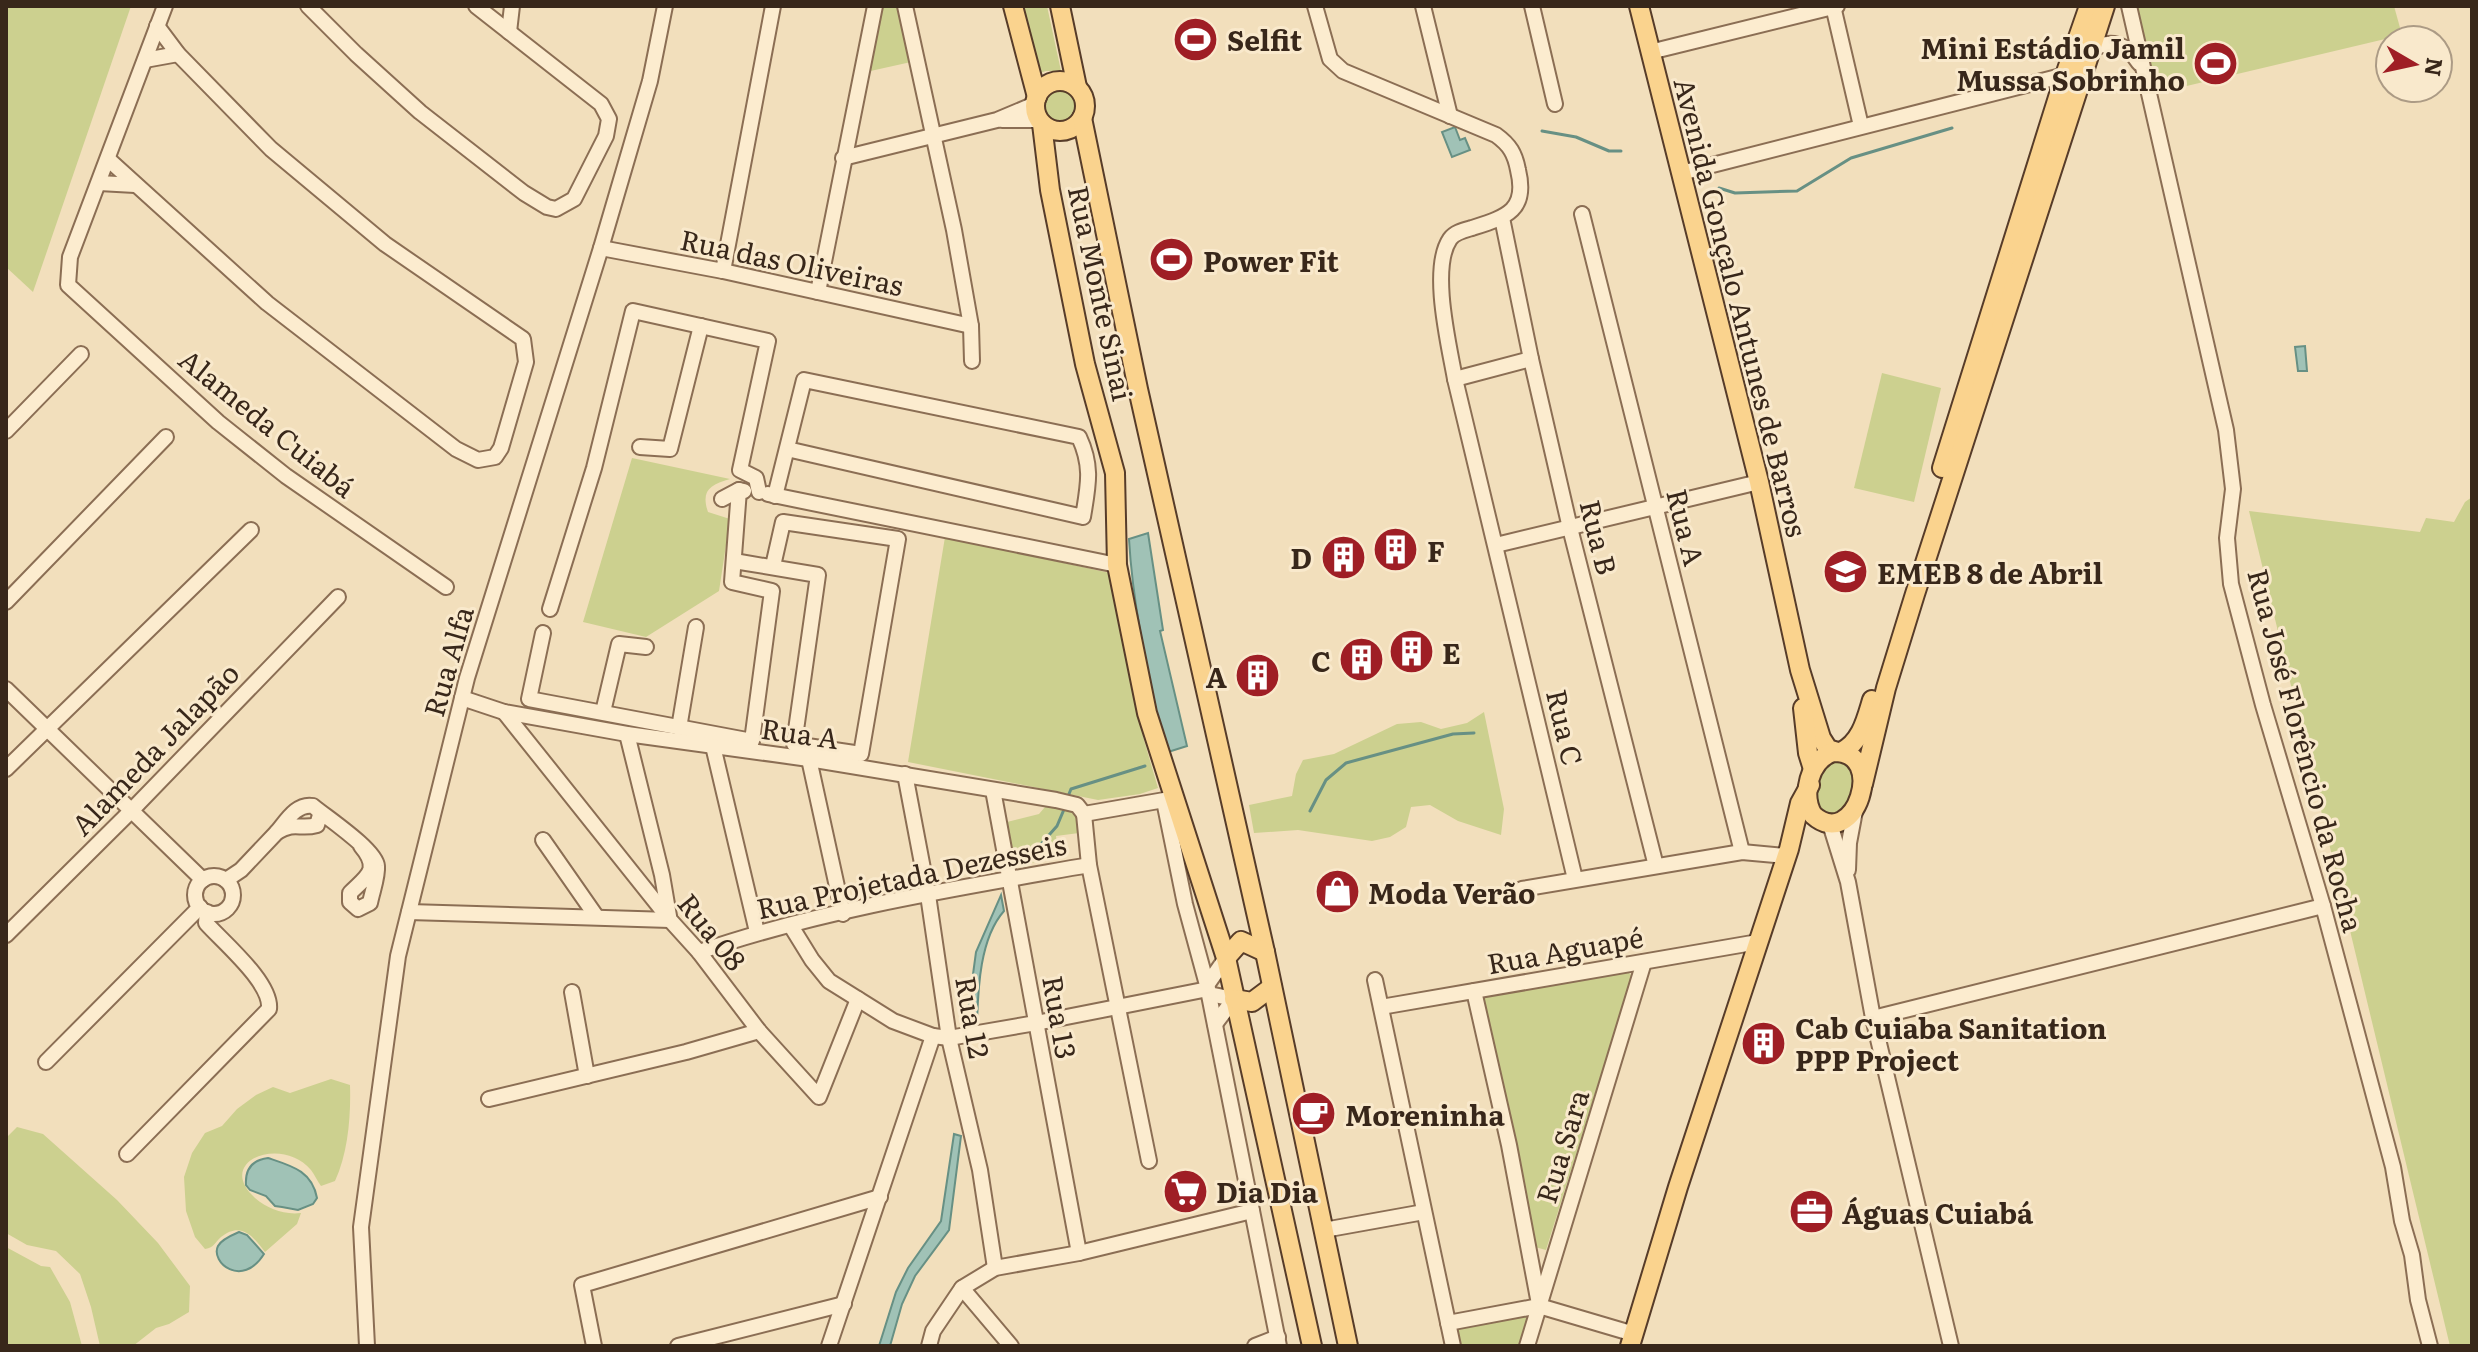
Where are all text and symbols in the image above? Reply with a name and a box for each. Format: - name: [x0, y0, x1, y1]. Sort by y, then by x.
- sports icon: Selfit: [1172, 15, 1220, 63]
- place label: Selfit: [1227, 18, 1303, 60]
- north arrow: [2374, 24, 2454, 104]
- place label: Mini Estádio Jamil Mussa Sobrinho: [1921, 26, 2185, 100]
- sports icon: Mini Estádio Jamil Mussa Sobrinho: [2192, 39, 2240, 87]
- text: N: [2417, 56, 2453, 79]
- street label: Avenida Gonçalo Antunes de Barros: [1665, 73, 1819, 541]
- street label: Rua Monte Sinai: [1059, 181, 1145, 405]
- street label: Rua das Oliveiras: [677, 217, 907, 305]
- sports icon: Power Fit: [1148, 236, 1196, 284]
- place label: Power Fit: [1203, 239, 1339, 281]
- street label: Alameda Cuiabá: [171, 337, 365, 507]
- street label: Rua A: [1657, 484, 1717, 570]
- street label: Rua B: [1570, 495, 1630, 579]
- building icon: F: [1372, 526, 1420, 574]
- place label: F: [1427, 529, 1445, 571]
- building icon: D: [1319, 533, 1367, 581]
- place label: D: [1290, 536, 1312, 578]
- school or university icon: EMEB 8 de Abril: [1822, 548, 1870, 596]
- place label: EMEB 8 de Abril: [1877, 551, 2103, 593]
- street label: Rua José Florêncio da Rocha: [2238, 564, 2376, 936]
- street label: Rua Alfa: [411, 601, 483, 721]
- building icon: E: [1387, 628, 1435, 676]
- place label: E: [1442, 631, 1461, 673]
- building icon: C: [1338, 636, 1386, 684]
- place label: C: [1311, 639, 1331, 681]
- street label: Alameda Jalapão: [60, 652, 248, 844]
- building icon: A: [1234, 652, 1282, 700]
- place label: A: [1206, 655, 1227, 697]
- street label: Rua C: [1537, 685, 1595, 769]
- street label: Rua A: [758, 706, 842, 758]
- street label: Rua Projetada Dezesseis: [752, 822, 1070, 928]
- shop icon: Moda Verão: [1313, 868, 1361, 916]
- place label: Moda Verão: [1368, 871, 1536, 913]
- street label: Rua 08: [669, 883, 757, 979]
- street label: Rua Aguapé: [1484, 915, 1646, 983]
- street label: Rua 12: [946, 972, 1002, 1062]
- street label: Rua 13: [1033, 972, 1089, 1062]
- place label: Cab Cuiaba Sanitation PPP Project: [1795, 1006, 2107, 1080]
- building icon: Cab Cuiaba Sanitation PPP Project: [1740, 1019, 1788, 1067]
- street label: Rua Sara: [1524, 1084, 1598, 1208]
- cafe icon: Moreninha: [1290, 1090, 1338, 1138]
- place label: Moreninha: [1345, 1093, 1505, 1135]
- supermarket icon: Dia Dia: [1161, 1167, 1209, 1215]
- place label: Dia Dia: [1216, 1170, 1319, 1212]
- office icon: Águas Cuiabá: [1787, 1188, 1835, 1236]
- place label: Águas Cuiabá: [1842, 1191, 2034, 1233]

